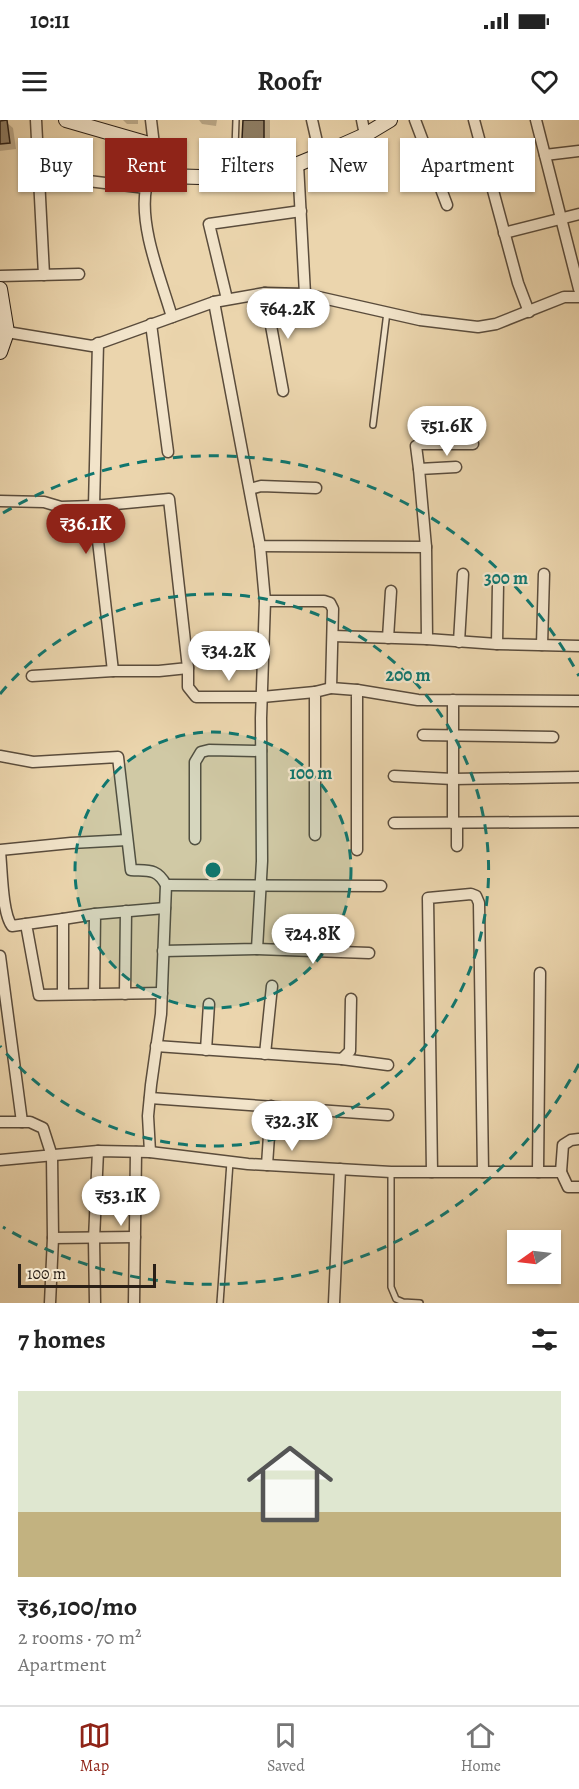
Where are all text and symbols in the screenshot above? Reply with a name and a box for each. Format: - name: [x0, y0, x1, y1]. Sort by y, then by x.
- text: 10:11: [30, 6, 70, 36]
- text: Roofr: [257, 63, 322, 99]
- icon: menu: [18, 65, 51, 98]
- icon: heart: [528, 65, 561, 98]
- chip: Buy: [18, 138, 93, 192]
- chip: Rent: [105, 138, 187, 192]
- chip: Filters: [199, 138, 296, 192]
- chip: New: [308, 138, 388, 192]
- chip: Apartment: [400, 138, 535, 192]
- pin: ₹64.2K: [239, 289, 337, 340]
- text: ₹64.2K: [261, 295, 315, 322]
- pin: ₹51.6K: [398, 406, 496, 457]
- text: ₹51.6K: [421, 412, 473, 439]
- pin: ₹36.1K: [37, 504, 135, 555]
- text: ₹36.1K: [60, 510, 112, 537]
- text: 300 m: [484, 566, 528, 590]
- pin: ₹34.2K: [180, 631, 278, 682]
- text: ₹34.2K: [202, 637, 256, 664]
- text: 200 m: [385, 663, 431, 687]
- text: 100 m: [290, 761, 332, 785]
- centre of rings: [203, 860, 223, 880]
- pin: ₹24.8K: [264, 914, 362, 965]
- text: ₹24.8K: [286, 920, 340, 947]
- pin: ₹32.3K: [243, 1101, 341, 1152]
- text: ₹32.3K: [266, 1107, 318, 1134]
- pin: ₹53.1K: [72, 1176, 170, 1227]
- text: ₹53.1K: [96, 1182, 146, 1209]
- north arrow: [507, 1230, 561, 1284]
- map controls: [507, 1230, 561, 1284]
- scale bar: [18, 1261, 156, 1288]
- text: 100 m: [27, 1263, 66, 1285]
- text: 7 homes: [18, 1322, 106, 1357]
- icon: filters: [528, 1323, 561, 1356]
- icon: home: [236, 1430, 344, 1538]
- text: ₹36,100/mo: [18, 1589, 137, 1624]
- text: 2 rooms · 70 m²: [18, 1624, 142, 1651]
- text: Apartment: [18, 1651, 107, 1678]
- tab: Map: [78, 1719, 111, 1777]
- tab: Saved: [267, 1719, 305, 1777]
- tab: Home: [461, 1719, 501, 1777]

